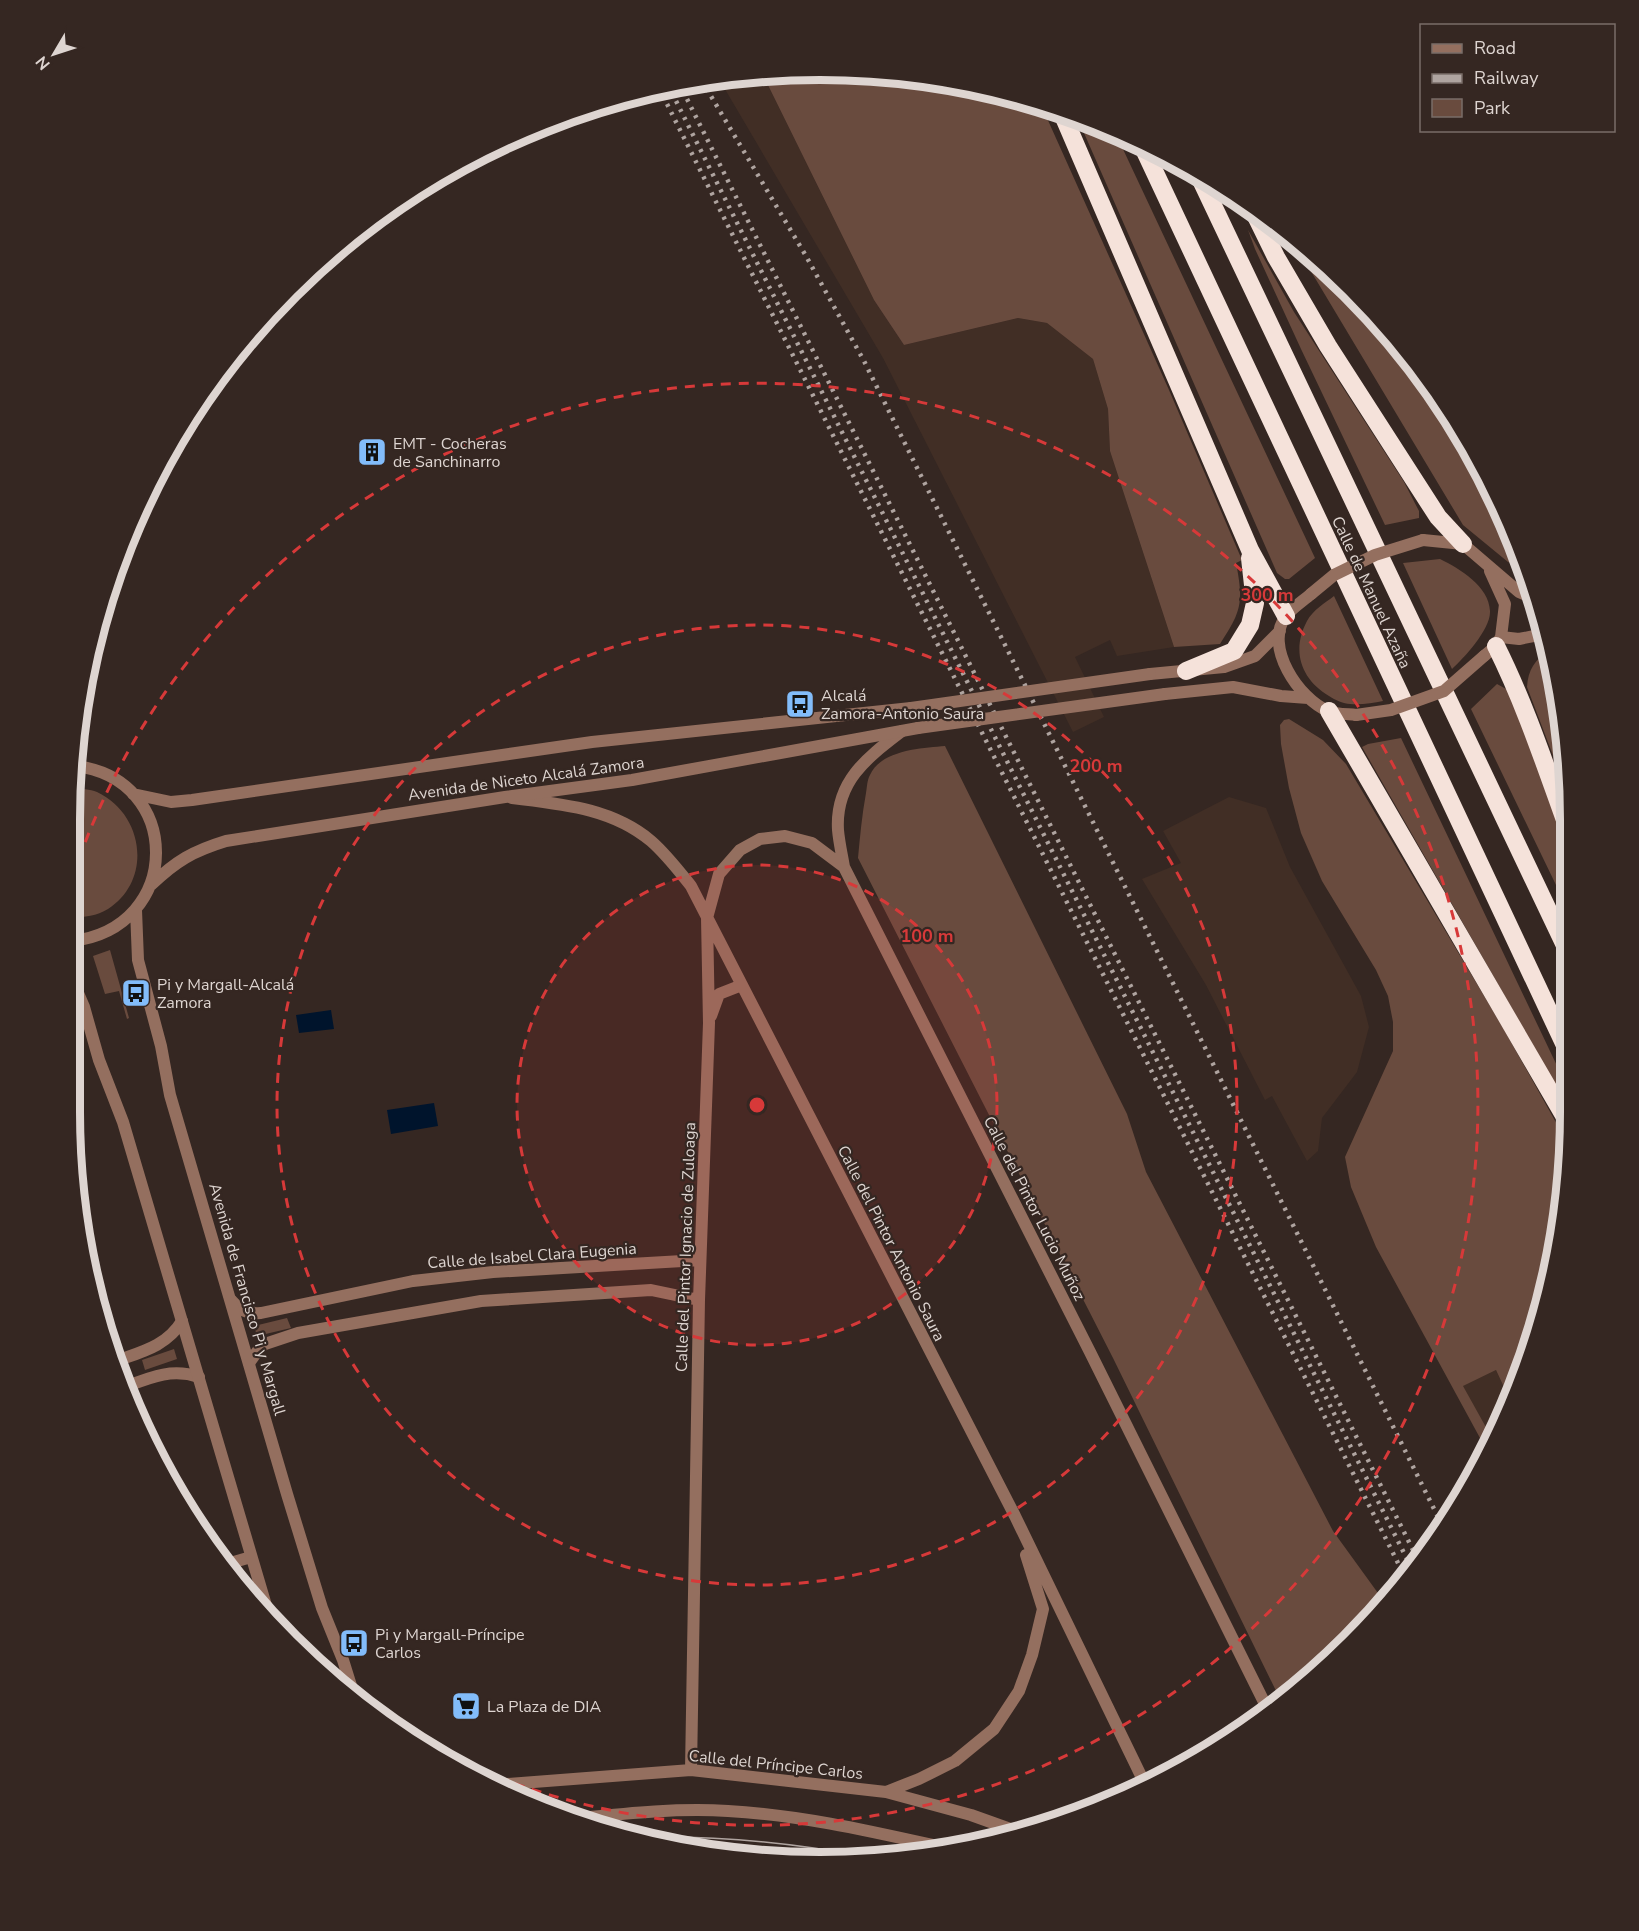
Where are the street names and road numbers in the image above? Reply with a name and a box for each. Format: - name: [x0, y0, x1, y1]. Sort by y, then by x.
- street label: Calle de Manuel Azaña: [1326, 513, 1416, 672]
- street label: Avenida de Niceto Alcalá Zamora: [407, 752, 646, 806]
- street label: Calle del Pintor Lucio Muñoz: [978, 1112, 1090, 1305]
- street label: Calle del Pintor Ignacio de Zuloaga: [671, 1122, 701, 1372]
- street label: Calle del Pintor Antonio Saura: [832, 1142, 950, 1345]
- street label: Avenida de Francisco Pi y Margall: [203, 1180, 291, 1418]
- street label: Calle de Isabel Clara Eugenia: [427, 1238, 637, 1274]
- street label: Calle del Príncipe Carlos: [688, 1745, 864, 1785]

